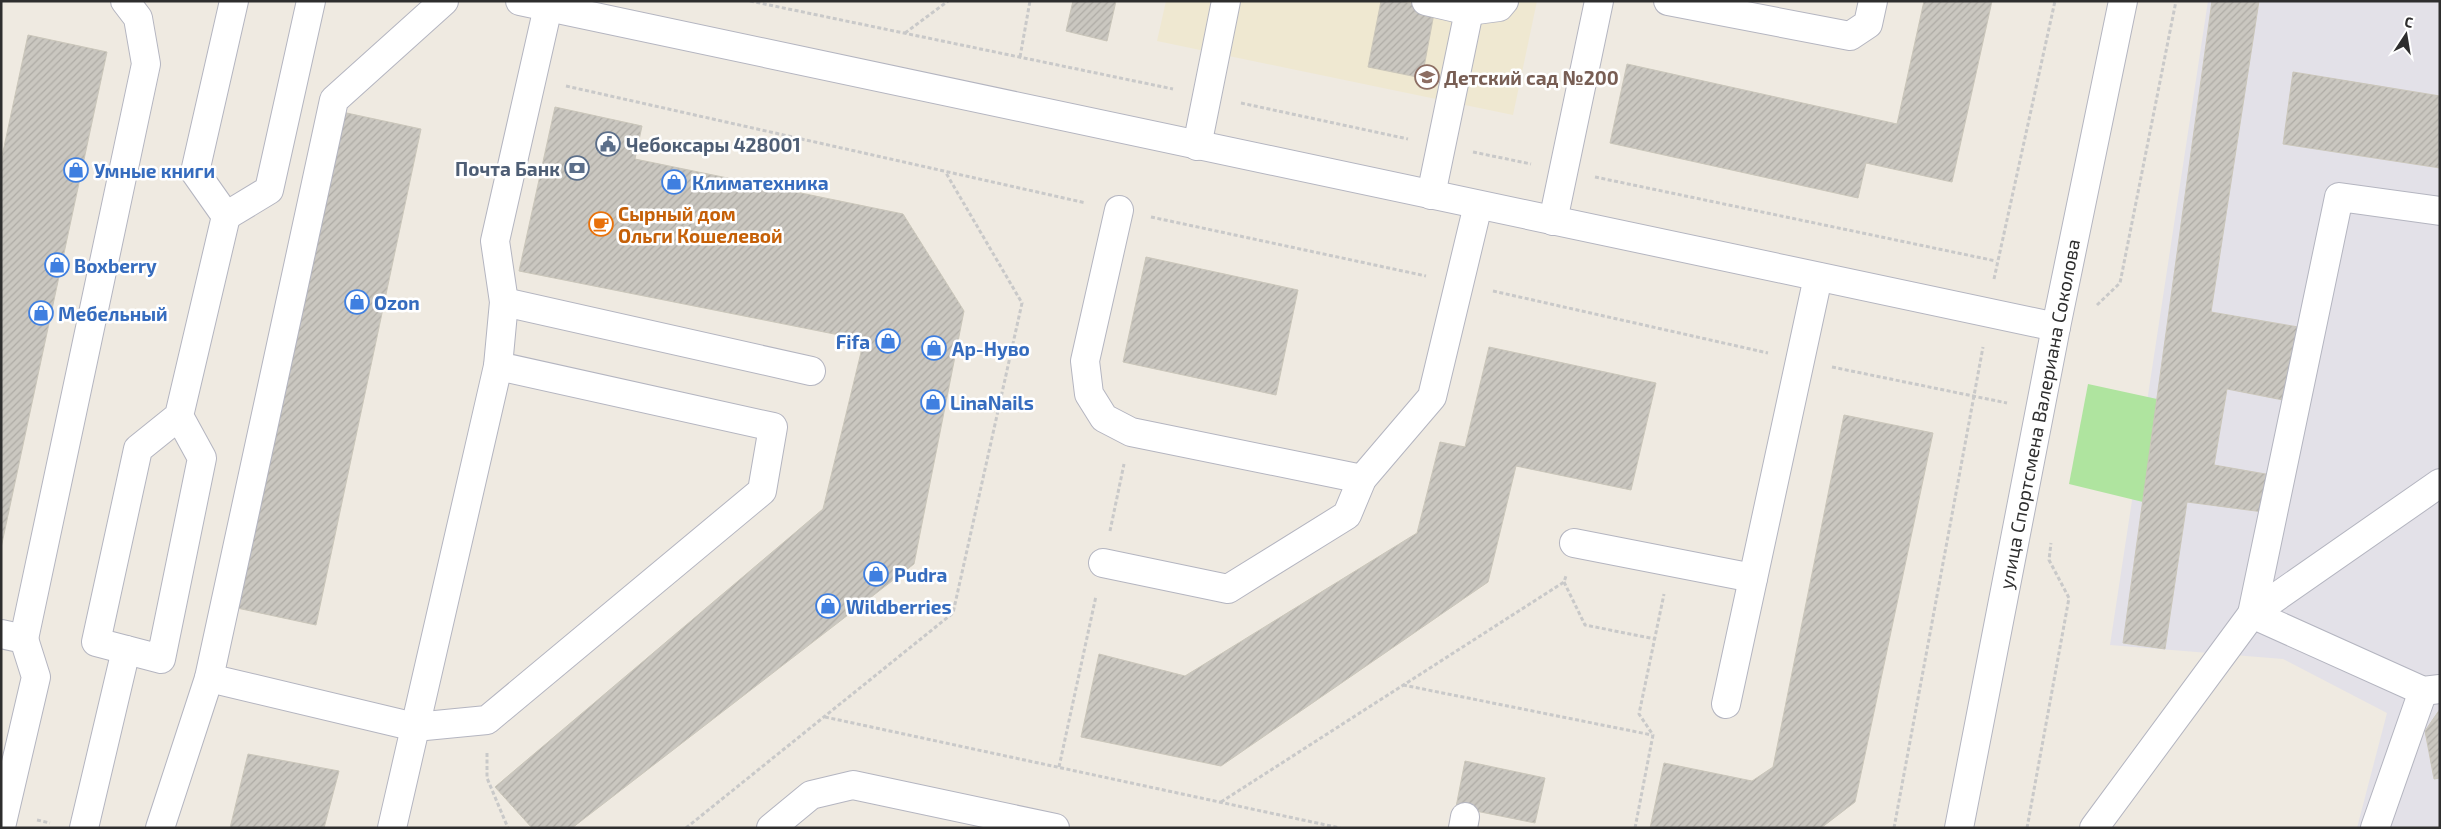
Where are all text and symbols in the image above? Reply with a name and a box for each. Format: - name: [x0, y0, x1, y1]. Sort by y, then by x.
- north arrow: [2381, 10, 2431, 60]
- text: С: [2403, 13, 2415, 31]
- school or university icon: Детский сад №200: [1414, 64, 1440, 90]
- place label: Детский сад №200: [1444, 66, 1619, 89]
- public building icon: Чебоксары 428001: [595, 131, 621, 157]
- place label: Чебоксары 428001: [626, 133, 801, 156]
- bank icon: Почта Банк: [564, 155, 590, 181]
- shop icon: Умные книги: [63, 157, 89, 183]
- place label: Почта Банк: [455, 157, 560, 180]
- place label: Умные книги: [94, 159, 215, 182]
- shop icon: Климатехника: [661, 169, 687, 195]
- place label: Климатехника: [692, 171, 829, 194]
- place label: Сырный дом Ольги Кошелевой: [618, 202, 783, 247]
- cafe icon: Сырный дом Ольги Кошелевой: [588, 211, 614, 237]
- street label: улица Спортсмена Валериана Соколова: [1994, 237, 2085, 591]
- shop icon: Boxberry: [44, 252, 70, 278]
- place label: Boxberry: [74, 254, 157, 278]
- shop icon: Ozon: [344, 289, 370, 315]
- place label: Ozon: [374, 291, 420, 314]
- shop icon: Мебельный: [28, 300, 54, 326]
- place label: Мебельный: [58, 302, 168, 325]
- shop icon: Fifa: [875, 328, 901, 354]
- place label: Fifa: [836, 330, 870, 353]
- shop icon: Ар-Нуво: [921, 335, 947, 361]
- place label: Ар-Нуво: [952, 337, 1030, 360]
- shop icon: LinaNails: [920, 389, 946, 415]
- place label: LinaNails: [950, 391, 1034, 414]
- shop icon: Pudra: [863, 561, 889, 587]
- place label: Pudra: [894, 563, 947, 586]
- shop icon: Wildberries: [815, 593, 841, 619]
- place label: Wildberries: [846, 595, 952, 618]

